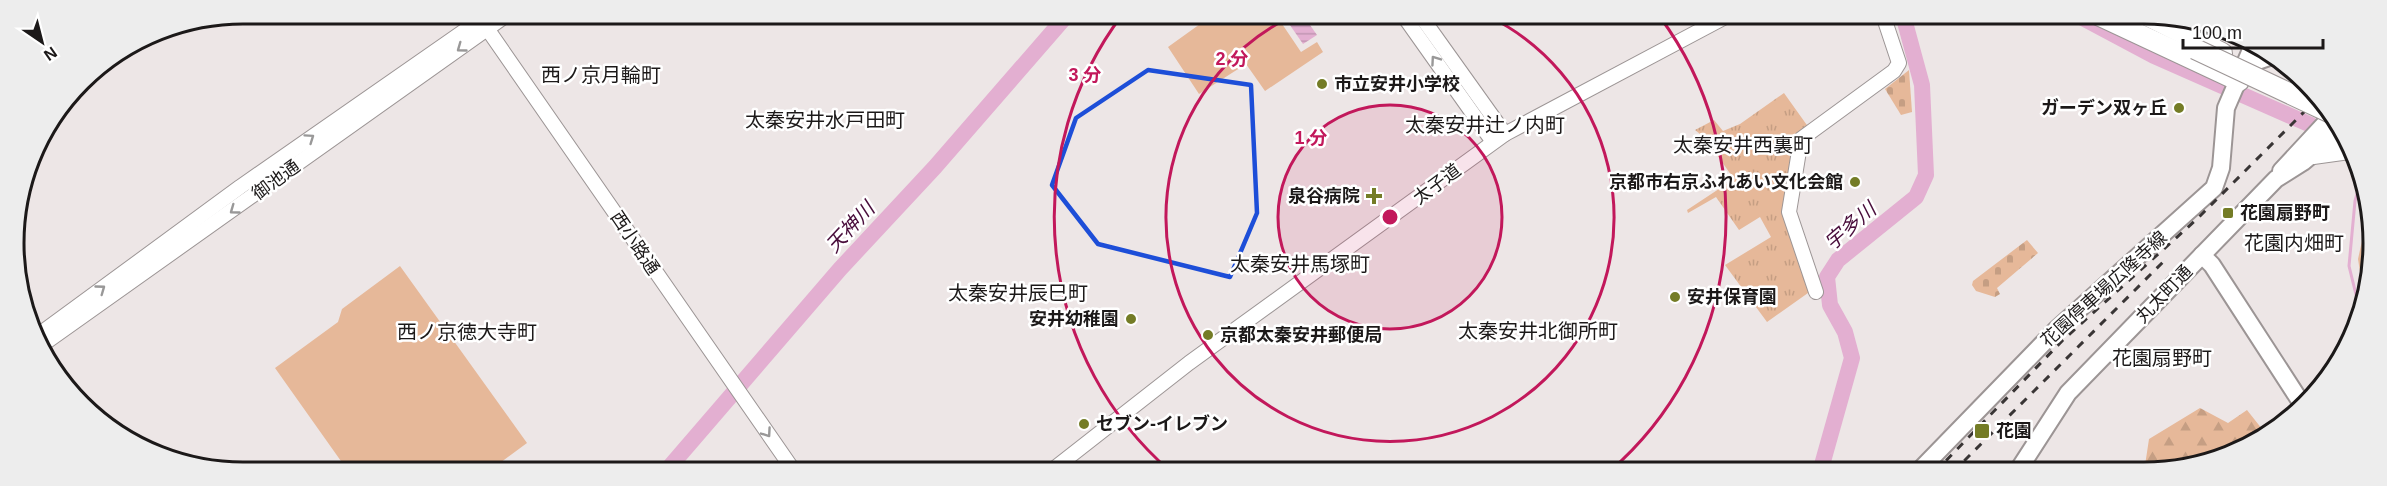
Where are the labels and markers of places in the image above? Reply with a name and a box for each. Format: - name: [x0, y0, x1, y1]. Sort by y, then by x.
- place label: 市立安井小学校: [1334, 74, 1460, 94]
- marker: 市立安井小学校: [1315, 77, 1329, 91]
- place label: ガーデン双ヶ丘: [2041, 98, 2167, 118]
- marker: ガーデン双ヶ丘: [2172, 101, 2186, 115]
- place label: 京都市右京ふれあい文化会館: [1609, 172, 1843, 192]
- marker: 京都市右京ふれあい文化会館: [1848, 175, 1862, 189]
- place label: 泉谷病院: [1288, 186, 1360, 206]
- marker: 泉谷病院: [1365, 187, 1383, 205]
- place label: 花園扇野町: [2240, 203, 2330, 223]
- marker: 花園扇野町: [2221, 206, 2235, 220]
- centre of rings: [1380, 207, 1400, 227]
- place label: 安井保育園: [1687, 287, 1777, 307]
- marker: 安井保育園: [1668, 290, 1682, 304]
- place label: 安井幼稚園: [1029, 309, 1119, 329]
- marker: 安井幼稚園: [1124, 312, 1138, 326]
- place label: 京都太秦安井郵便局: [1220, 325, 1382, 345]
- marker: 京都太秦安井郵便局: [1201, 328, 1215, 342]
- place label: セブン-イレブン: [1096, 414, 1228, 434]
- marker: セブン-イレブン: [1077, 417, 1091, 431]
- place label: 花園: [1996, 421, 2032, 441]
- marker: 花園: [1973, 422, 1991, 440]

